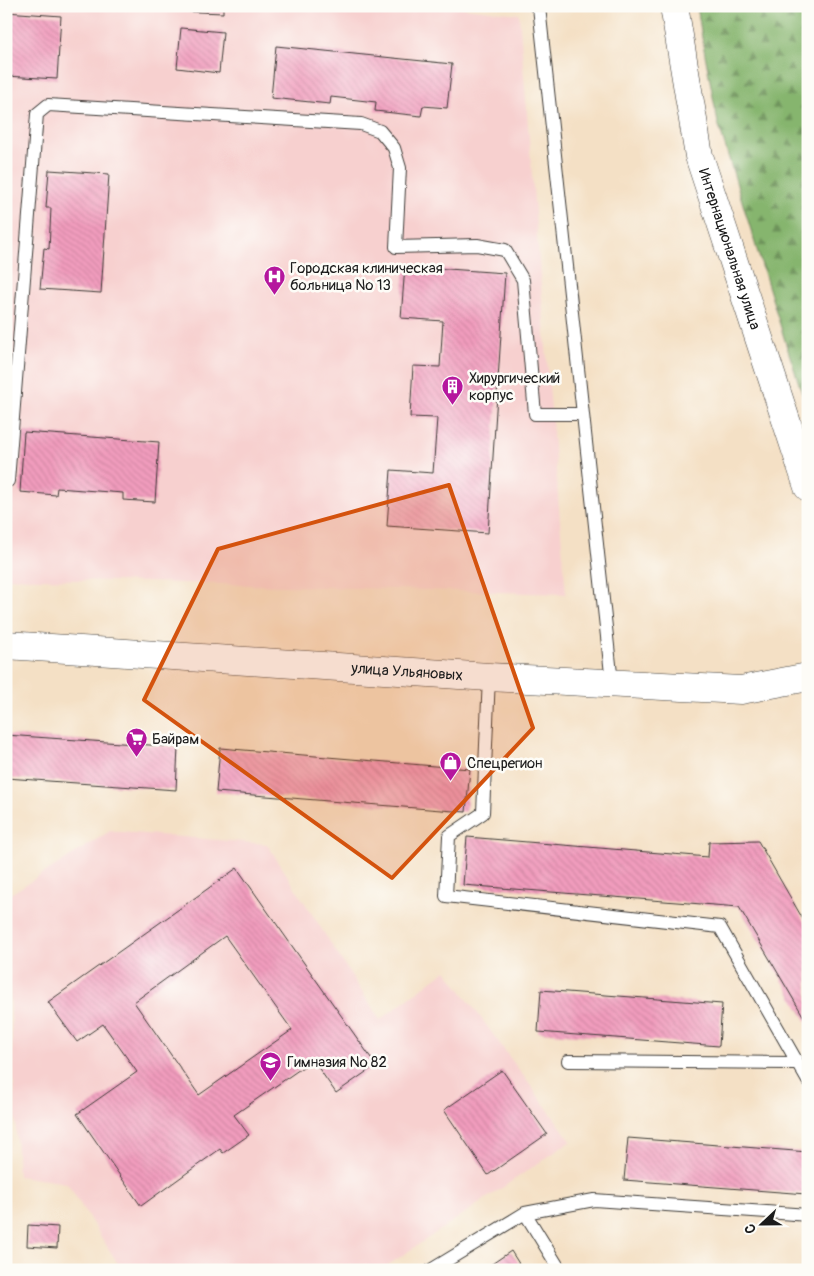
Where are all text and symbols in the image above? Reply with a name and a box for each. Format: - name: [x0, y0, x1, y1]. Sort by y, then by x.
- street label: Интернациональная улица: [694, 166, 765, 332]
- place label: Городская клиническая больница № 13: [290, 259, 443, 295]
- hospital icon: Городская клиническая больница № 13: [262, 265, 286, 296]
- place label: Хирургический корпус: [469, 369, 560, 405]
- building icon: Хирургический корпус: [441, 375, 465, 406]
- street label: улица Ульяновых: [350, 659, 463, 685]
- supermarket icon: Байрам: [124, 727, 148, 758]
- place label: Байрам: [152, 730, 199, 749]
- shop icon: Спецрегион: [439, 751, 463, 782]
- place label: Спецрегион: [467, 754, 543, 773]
- school or university icon: Гимназия № 82: [259, 1050, 283, 1081]
- place label: Гимназия № 82: [287, 1053, 387, 1072]
- north arrow: [736, 1198, 786, 1248]
- text: С: [741, 1221, 760, 1236]

